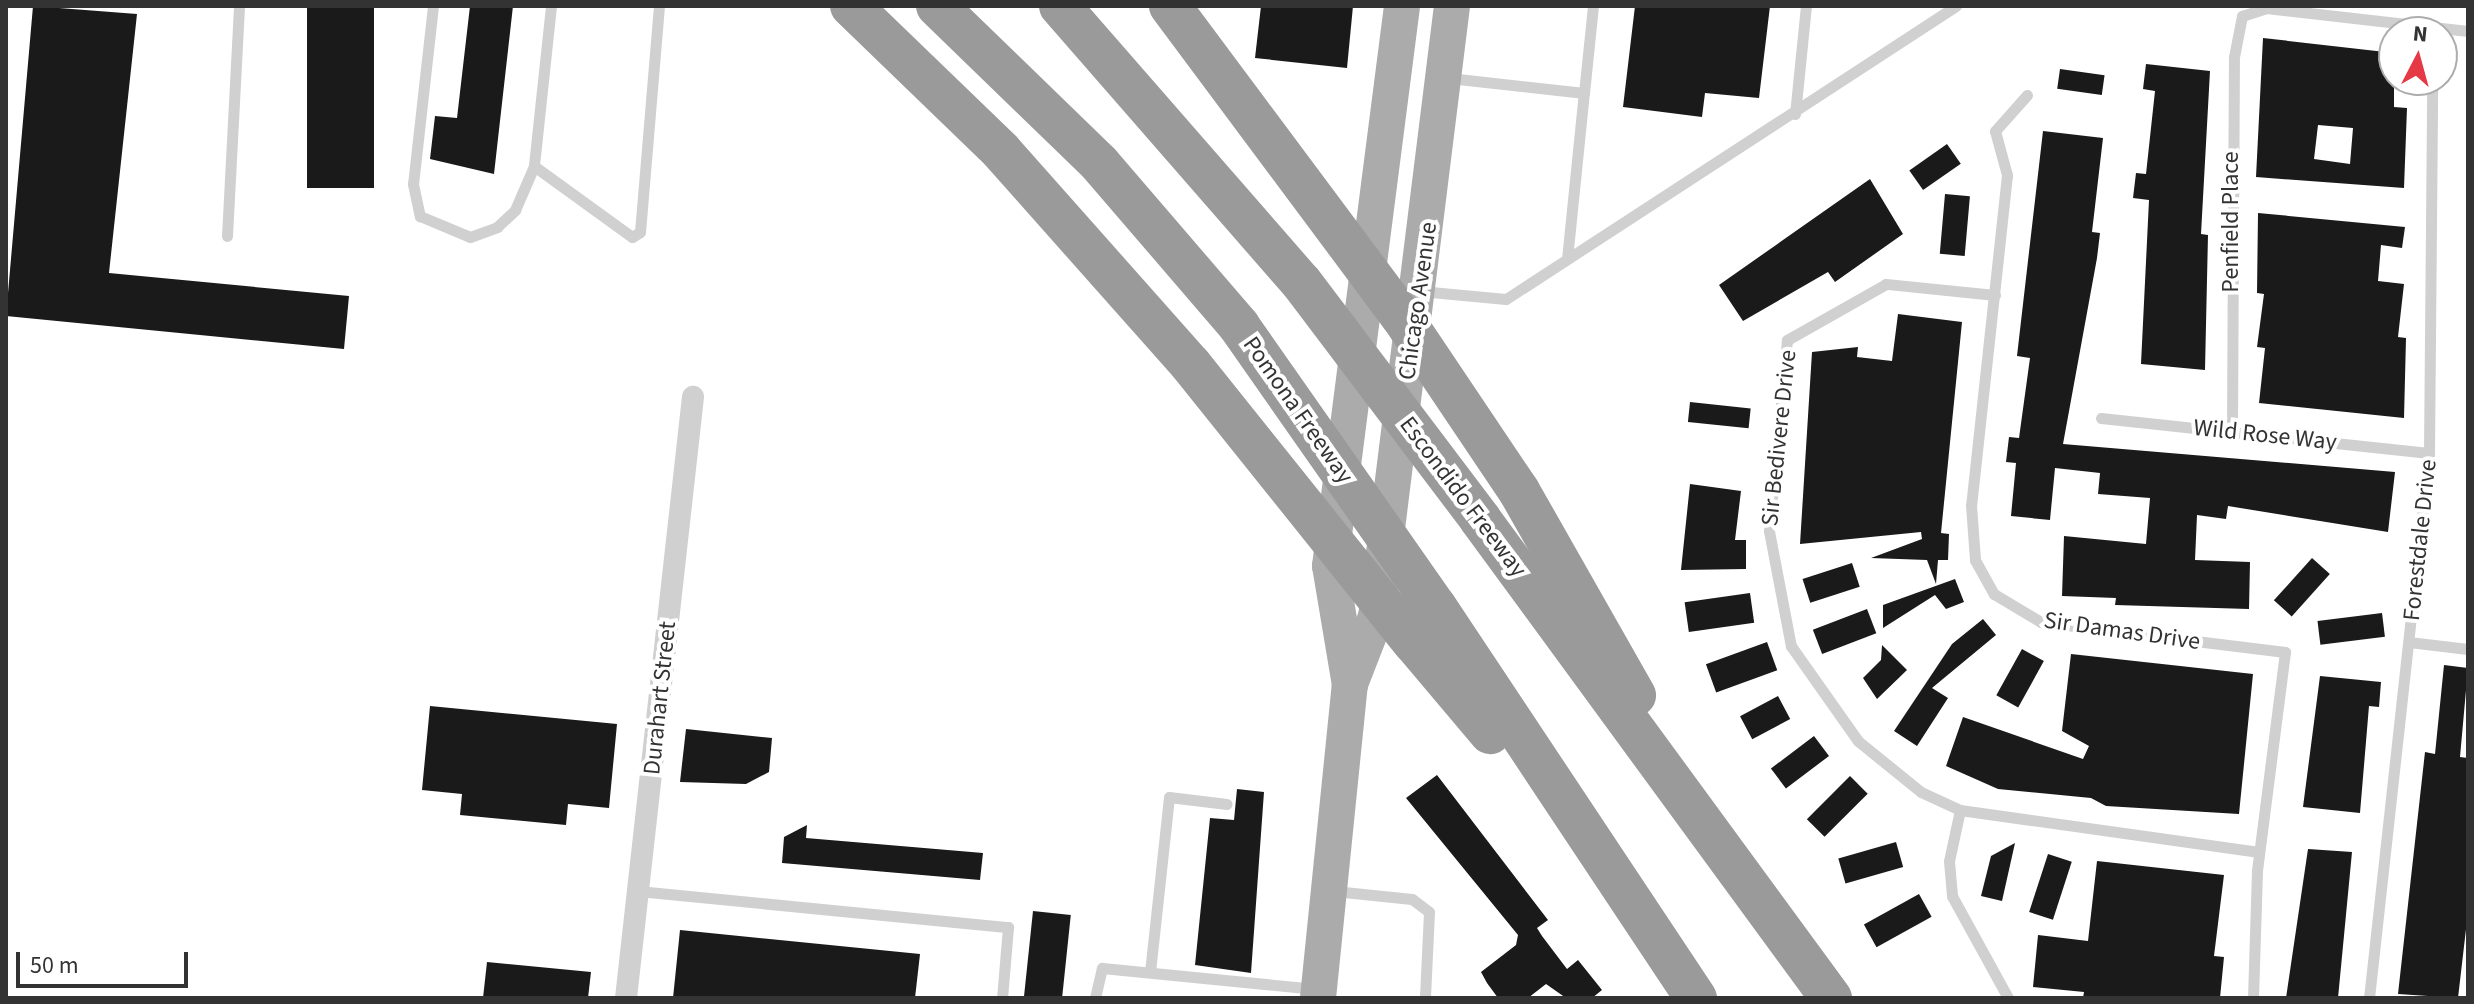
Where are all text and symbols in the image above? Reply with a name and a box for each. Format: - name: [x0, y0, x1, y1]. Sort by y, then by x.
- north arrow: [2378, 16, 2458, 96]
- text: N: [2411, 17, 2429, 51]
- street label: Penfield Place: [2217, 151, 2245, 293]
- street label: Chicago Avenue: [1393, 220, 1443, 382]
- street label: Pomona Freeway: [1237, 331, 1359, 489]
- street label: Sir Bedivere Drive: [1755, 349, 1803, 527]
- street label: Escondido Freeway: [1393, 411, 1533, 583]
- street label: Wild Rose Way: [2192, 413, 2338, 457]
- street label: Forestdale Drive: [2397, 458, 2443, 622]
- street label: Sir Damas Drive: [2042, 606, 2202, 656]
- street label: Durahart Street: [638, 620, 682, 776]
- scale bar: [20, 936, 192, 986]
- text: 50 m: [30, 948, 79, 983]

